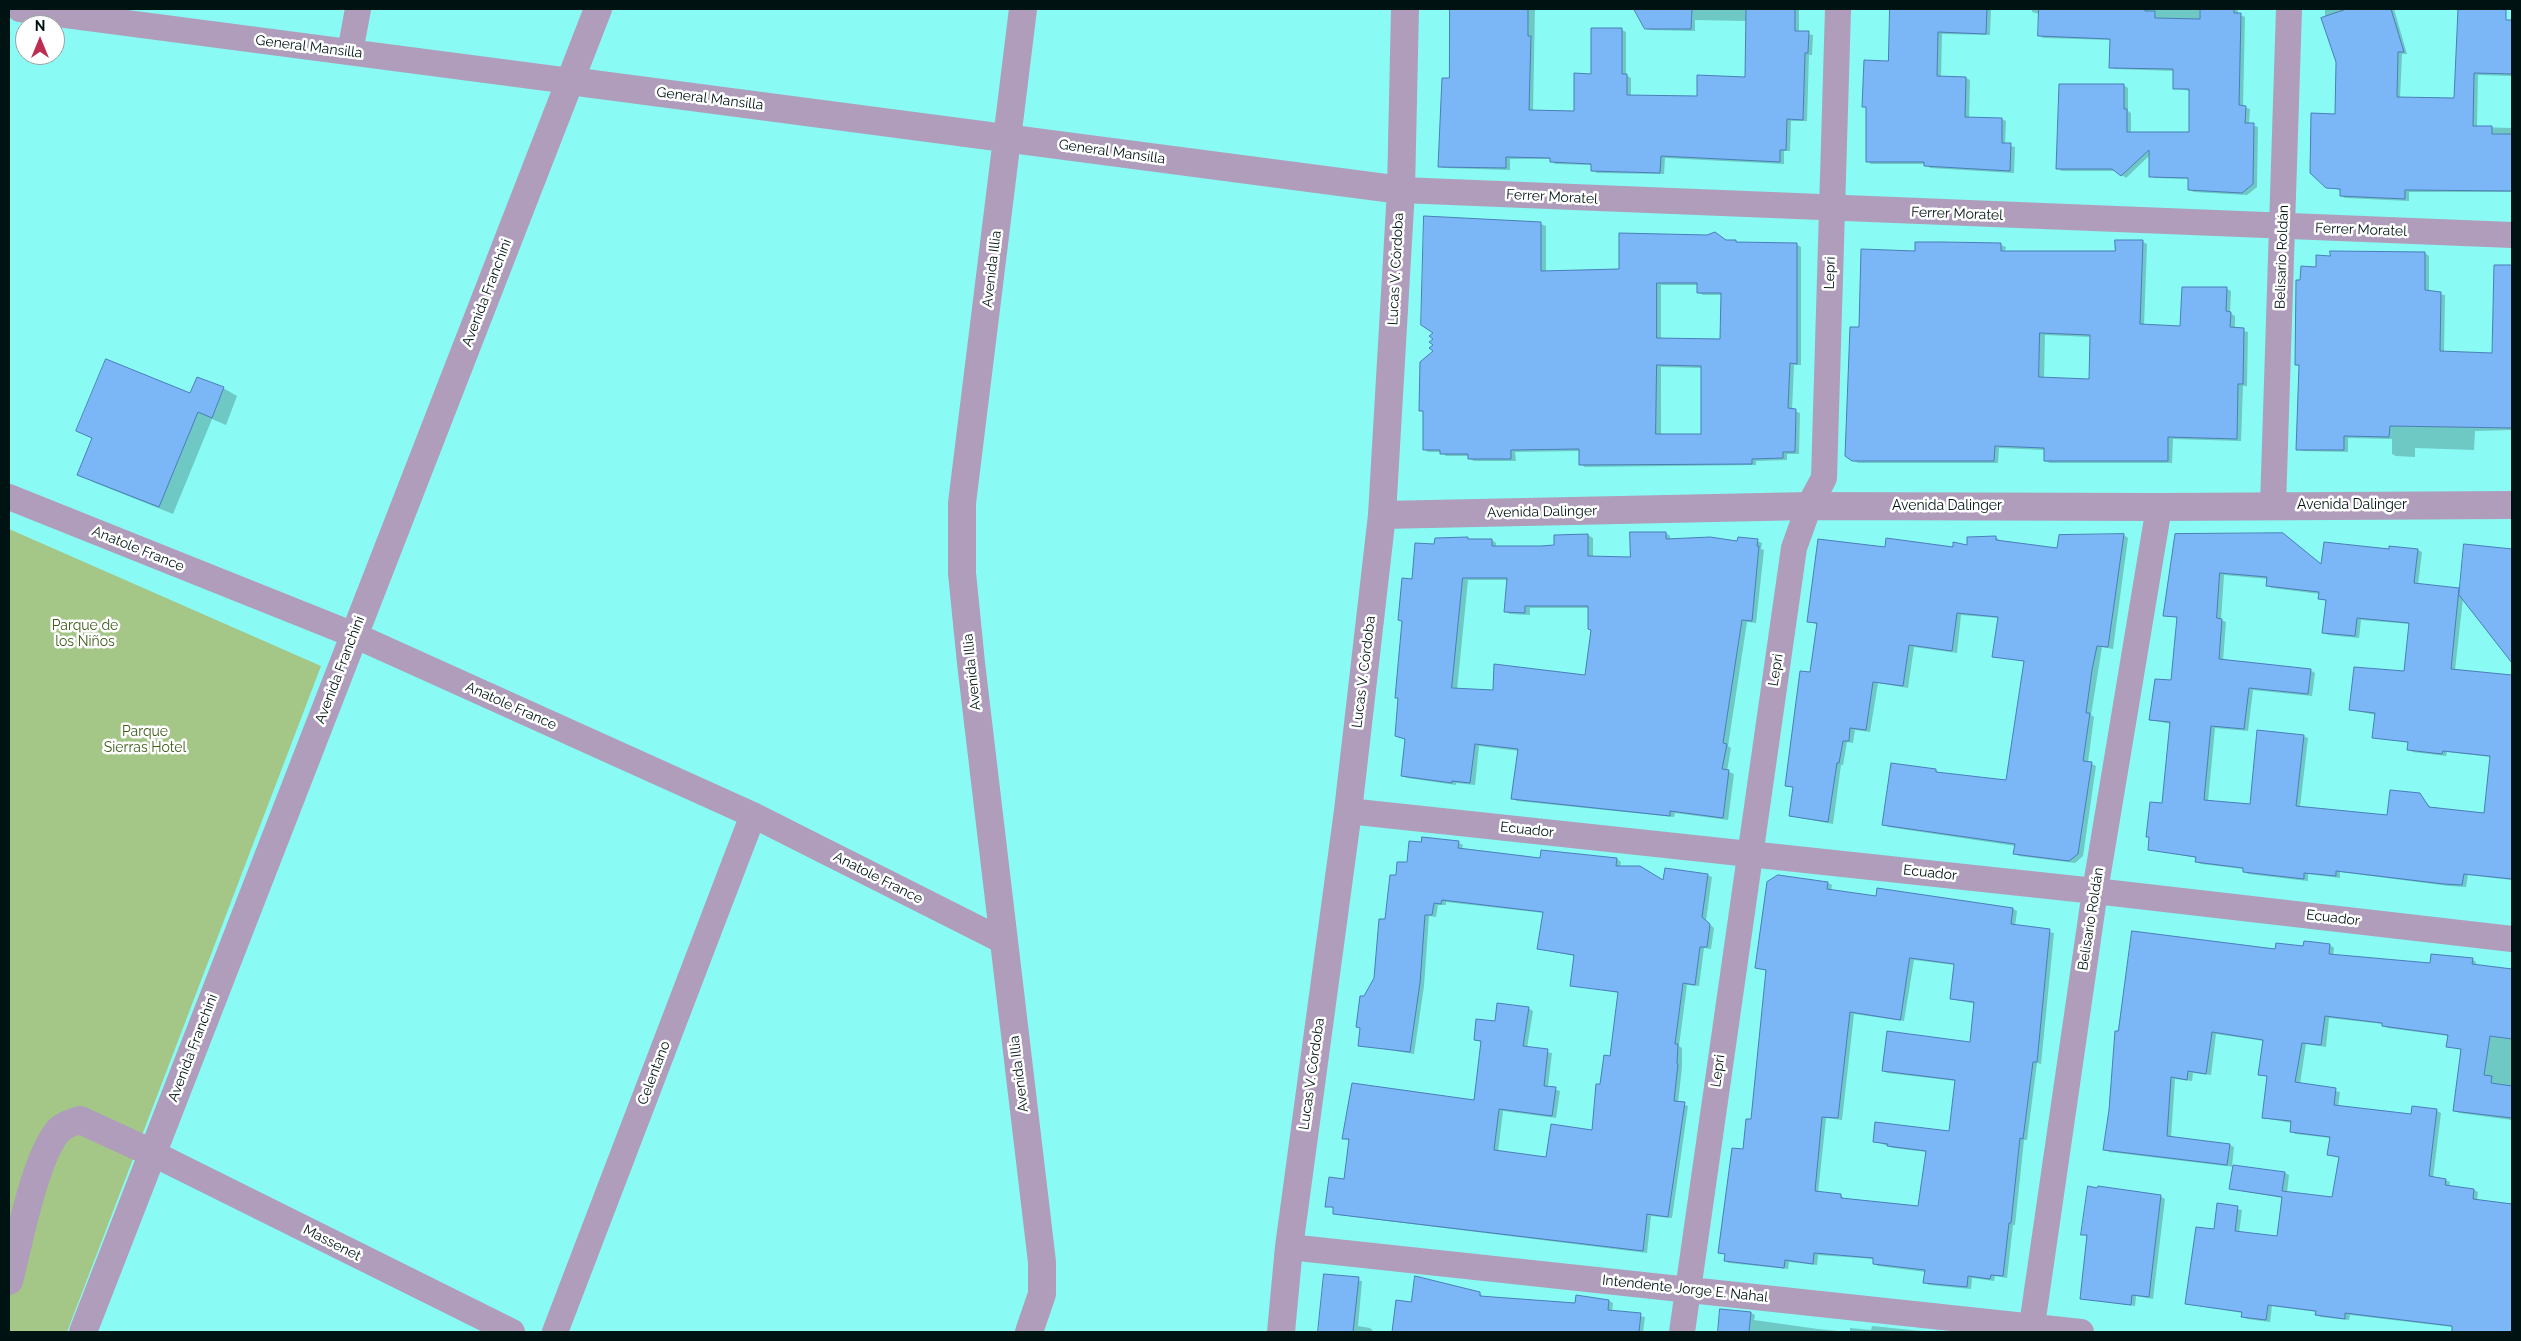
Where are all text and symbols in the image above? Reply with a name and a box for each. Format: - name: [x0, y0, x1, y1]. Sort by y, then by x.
- north arrow: [15, 15, 65, 65]
- text: N: [35, 18, 45, 34]
- street label: General Mansilla: [255, 32, 363, 62]
- street label: General Mansilla: [656, 84, 764, 114]
- street label: General Mansilla: [1058, 136, 1166, 168]
- street label: Ferrer Moratel: [1506, 186, 1598, 208]
- street label: Ferrer Moratel: [1911, 204, 2003, 224]
- street label: Belisario Roldán: [2272, 205, 2292, 309]
- street label: Lucas V. Córdoba: [1385, 212, 1407, 326]
- street label: Ferrer Moratel: [2315, 220, 2407, 240]
- street label: Avenida Illia: [979, 230, 1005, 308]
- street label: Avenida Franchini: [459, 237, 515, 349]
- street label: Lepri: [1821, 256, 1839, 290]
- street label: Avenida Dalinger: [2297, 497, 2407, 513]
- street label: Avenida Dalinger: [1892, 498, 2002, 514]
- street label: Avenida Dalinger: [1487, 503, 1597, 521]
- street label: Anatole France: [89, 523, 187, 575]
- street label: Avenida Franchini: [312, 614, 368, 726]
- street label: Lucas V. Córdoba: [1349, 615, 1379, 729]
- park label: Parque de los Niños: [52, 618, 118, 650]
- street label: Avenida Illia: [960, 633, 984, 711]
- street label: Lepri: [1765, 652, 1787, 688]
- street label: Anatole France: [463, 678, 559, 734]
- park label: Parque Sierras Hotel: [104, 724, 186, 756]
- street label: Ecuador: [1499, 819, 1555, 841]
- street label: Anatole France: [831, 848, 925, 908]
- street label: Ecuador: [1902, 862, 1958, 884]
- street label: Belisario Roldán: [2075, 866, 2107, 972]
- street label: Ecuador: [2305, 906, 2361, 930]
- street label: Avenida Franchini: [165, 992, 221, 1104]
- street label: Lucas V. Córdoba: [1296, 1017, 1328, 1131]
- street label: Avenida Illia: [1006, 1035, 1032, 1113]
- street label: Celentano: [634, 1039, 674, 1107]
- street label: Lepri: [1707, 1054, 1729, 1088]
- street label: Massenet: [300, 1221, 364, 1265]
- street label: Intendente Jorge E. Nahal: [1601, 1272, 1769, 1306]

